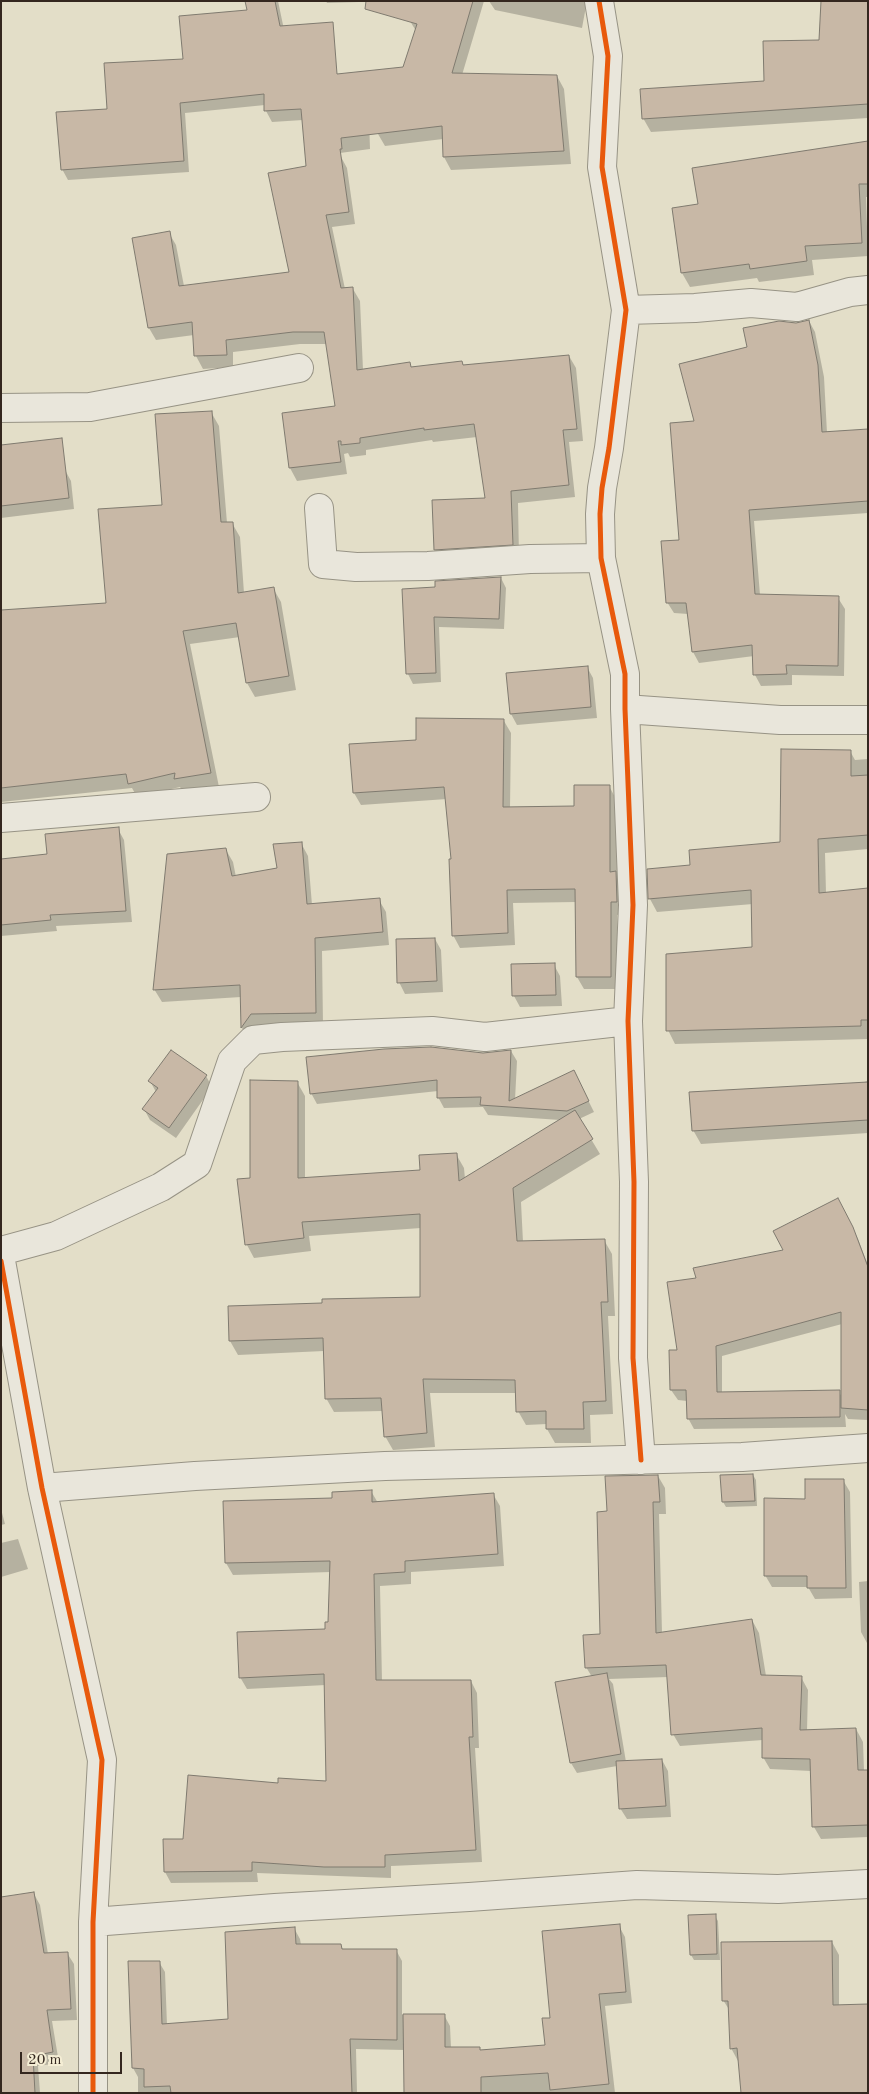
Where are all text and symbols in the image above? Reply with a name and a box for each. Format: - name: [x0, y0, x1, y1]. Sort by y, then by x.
- scale bar: [22, 2042, 125, 2074]
- text: 20 m: [28, 2053, 62, 2068]

